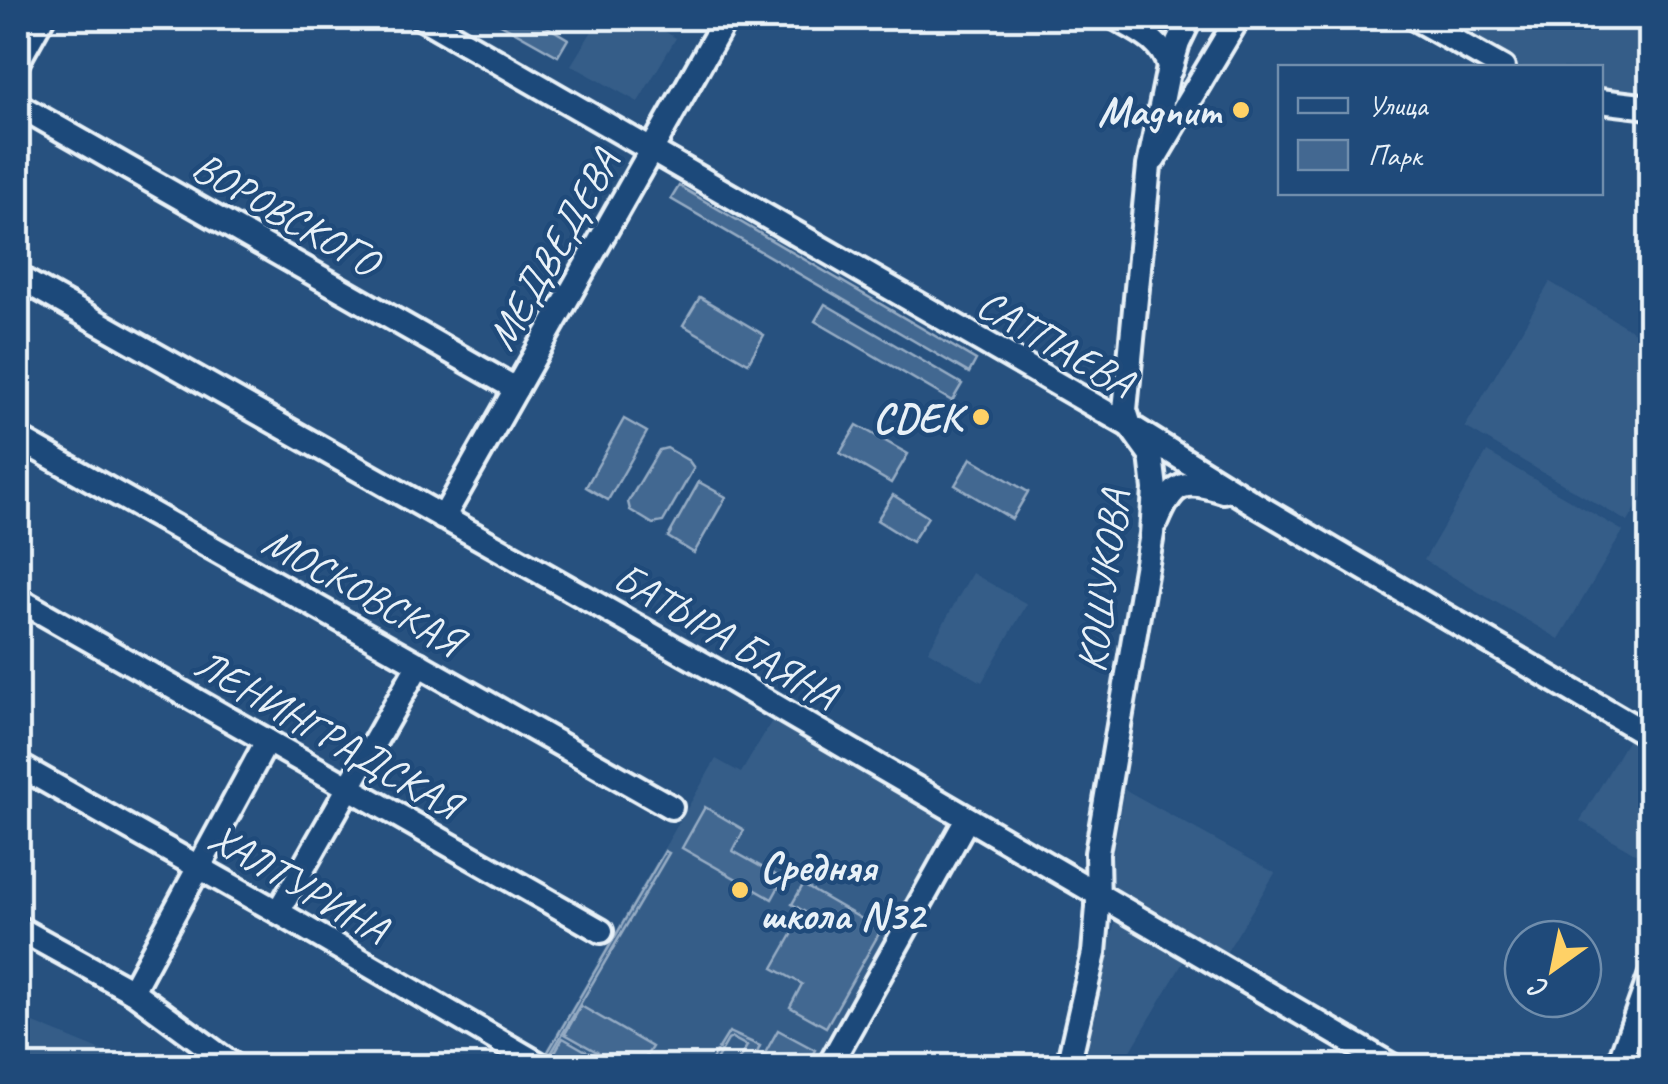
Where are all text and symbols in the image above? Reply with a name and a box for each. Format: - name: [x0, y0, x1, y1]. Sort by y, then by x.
- legend: [1278, 65, 1603, 195]
- place label: Magnum: [1098, 85, 1223, 138]
- text: Улица: [1368, 86, 1429, 124]
- marker: Magnum: [1230, 99, 1252, 121]
- text: Парк: [1368, 136, 1424, 174]
- street label: МЕДВЕДЕВА: [475, 139, 633, 359]
- street label: ВОРОВСКОГО: [183, 140, 391, 291]
- street label: САТПАЕВА: [968, 277, 1145, 410]
- place label: CDEK: [873, 392, 969, 445]
- marker: CDEK: [970, 406, 992, 428]
- street label: КОШУКОВА: [1065, 485, 1143, 675]
- street label: МОСКОВСКАЯ: [253, 515, 476, 671]
- street label: БАТЫРА БАЯНА: [604, 551, 848, 723]
- street label: ЛЕНИНГРАДСКАЯ: [186, 637, 474, 834]
- street label: ХАЛТУРИНА: [199, 811, 399, 957]
- place label: Средняя школа N32: [760, 841, 928, 942]
- marker: Средняя школа N32: [729, 879, 751, 901]
- north arrow: [1503, 919, 1603, 1019]
- text: С: [1522, 969, 1555, 1008]

